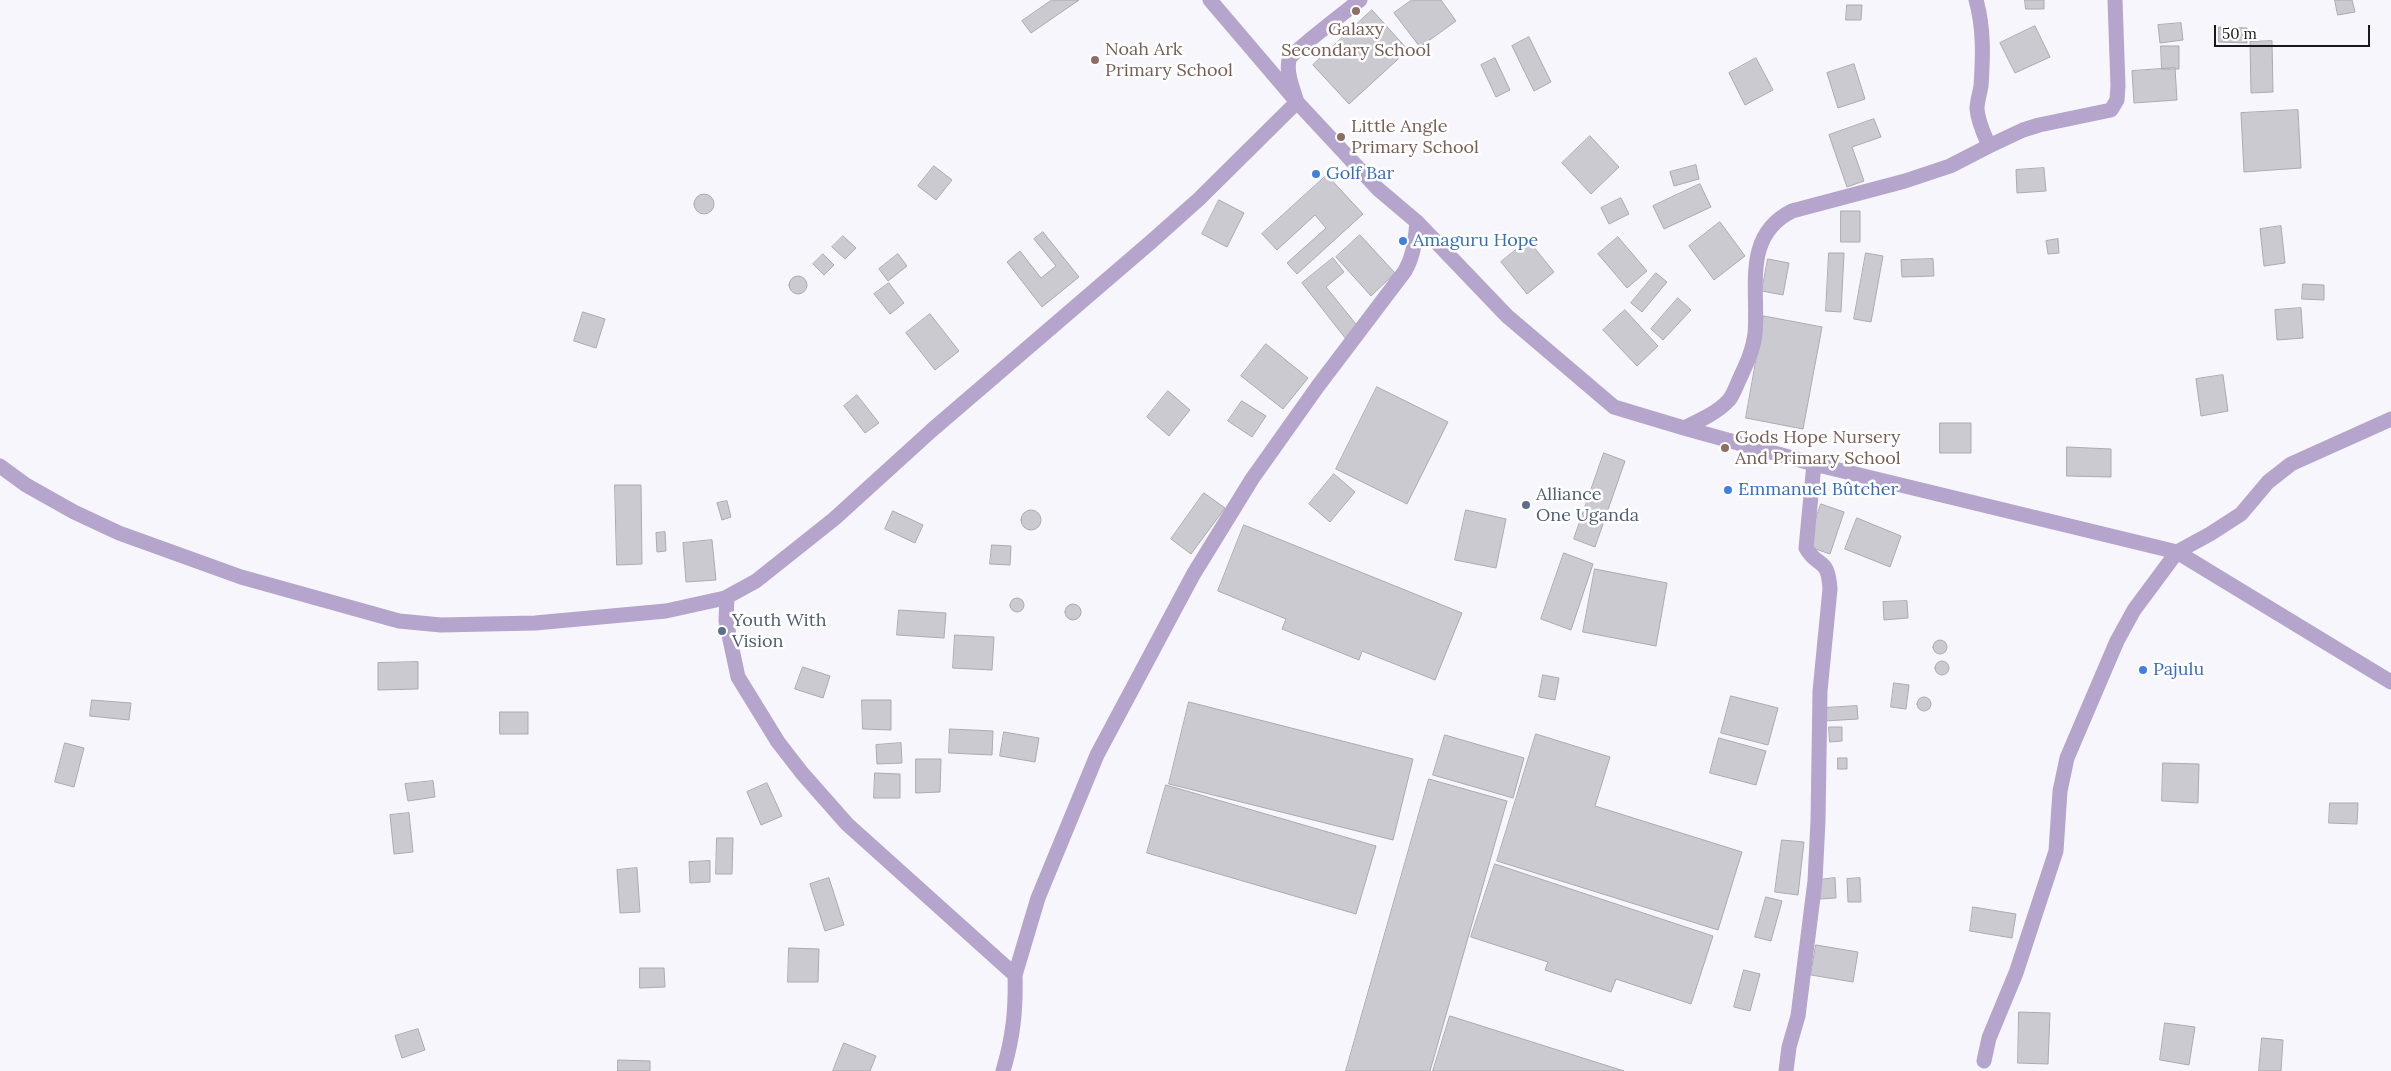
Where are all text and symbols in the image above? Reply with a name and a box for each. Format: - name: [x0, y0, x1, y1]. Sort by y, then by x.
- marker: Galaxy Secondary School: [1350, 5, 1362, 17]
- scale bar: [2216, 15, 2372, 47]
- place label: Galaxy Secondary School: [1281, 19, 1431, 62]
- text: 50 m: [2222, 24, 2257, 43]
- place label: Noah Ark Primary School: [1105, 39, 1233, 82]
- marker: Noah Ark Primary School: [1089, 54, 1101, 66]
- place label: Little Angle Primary School: [1351, 116, 1479, 158]
- marker: Little Angle Primary School: [1335, 131, 1347, 143]
- place label: Golf Bar: [1326, 163, 1394, 185]
- marker: Golf Bar: [1310, 168, 1322, 180]
- place label: Amaguru Hope: [1413, 230, 1538, 252]
- marker: Amaguru Hope: [1397, 235, 1409, 247]
- place label: Gods Hope Nursery And Primary School: [1735, 427, 1901, 469]
- marker: Gods Hope Nursery And Primary School: [1719, 442, 1731, 454]
- place label: Emmanuel Bûtcher: [1738, 479, 1898, 501]
- place label: Alliance One Uganda: [1536, 484, 1639, 526]
- marker: Emmanuel Bûtcher: [1722, 484, 1734, 496]
- marker: Alliance One Uganda: [1520, 499, 1532, 511]
- place label: Youth With Vision: [732, 610, 827, 652]
- marker: Youth With Vision: [716, 625, 728, 637]
- place label: Pajulu: [2153, 659, 2204, 681]
- marker: Pajulu: [2137, 664, 2149, 676]

